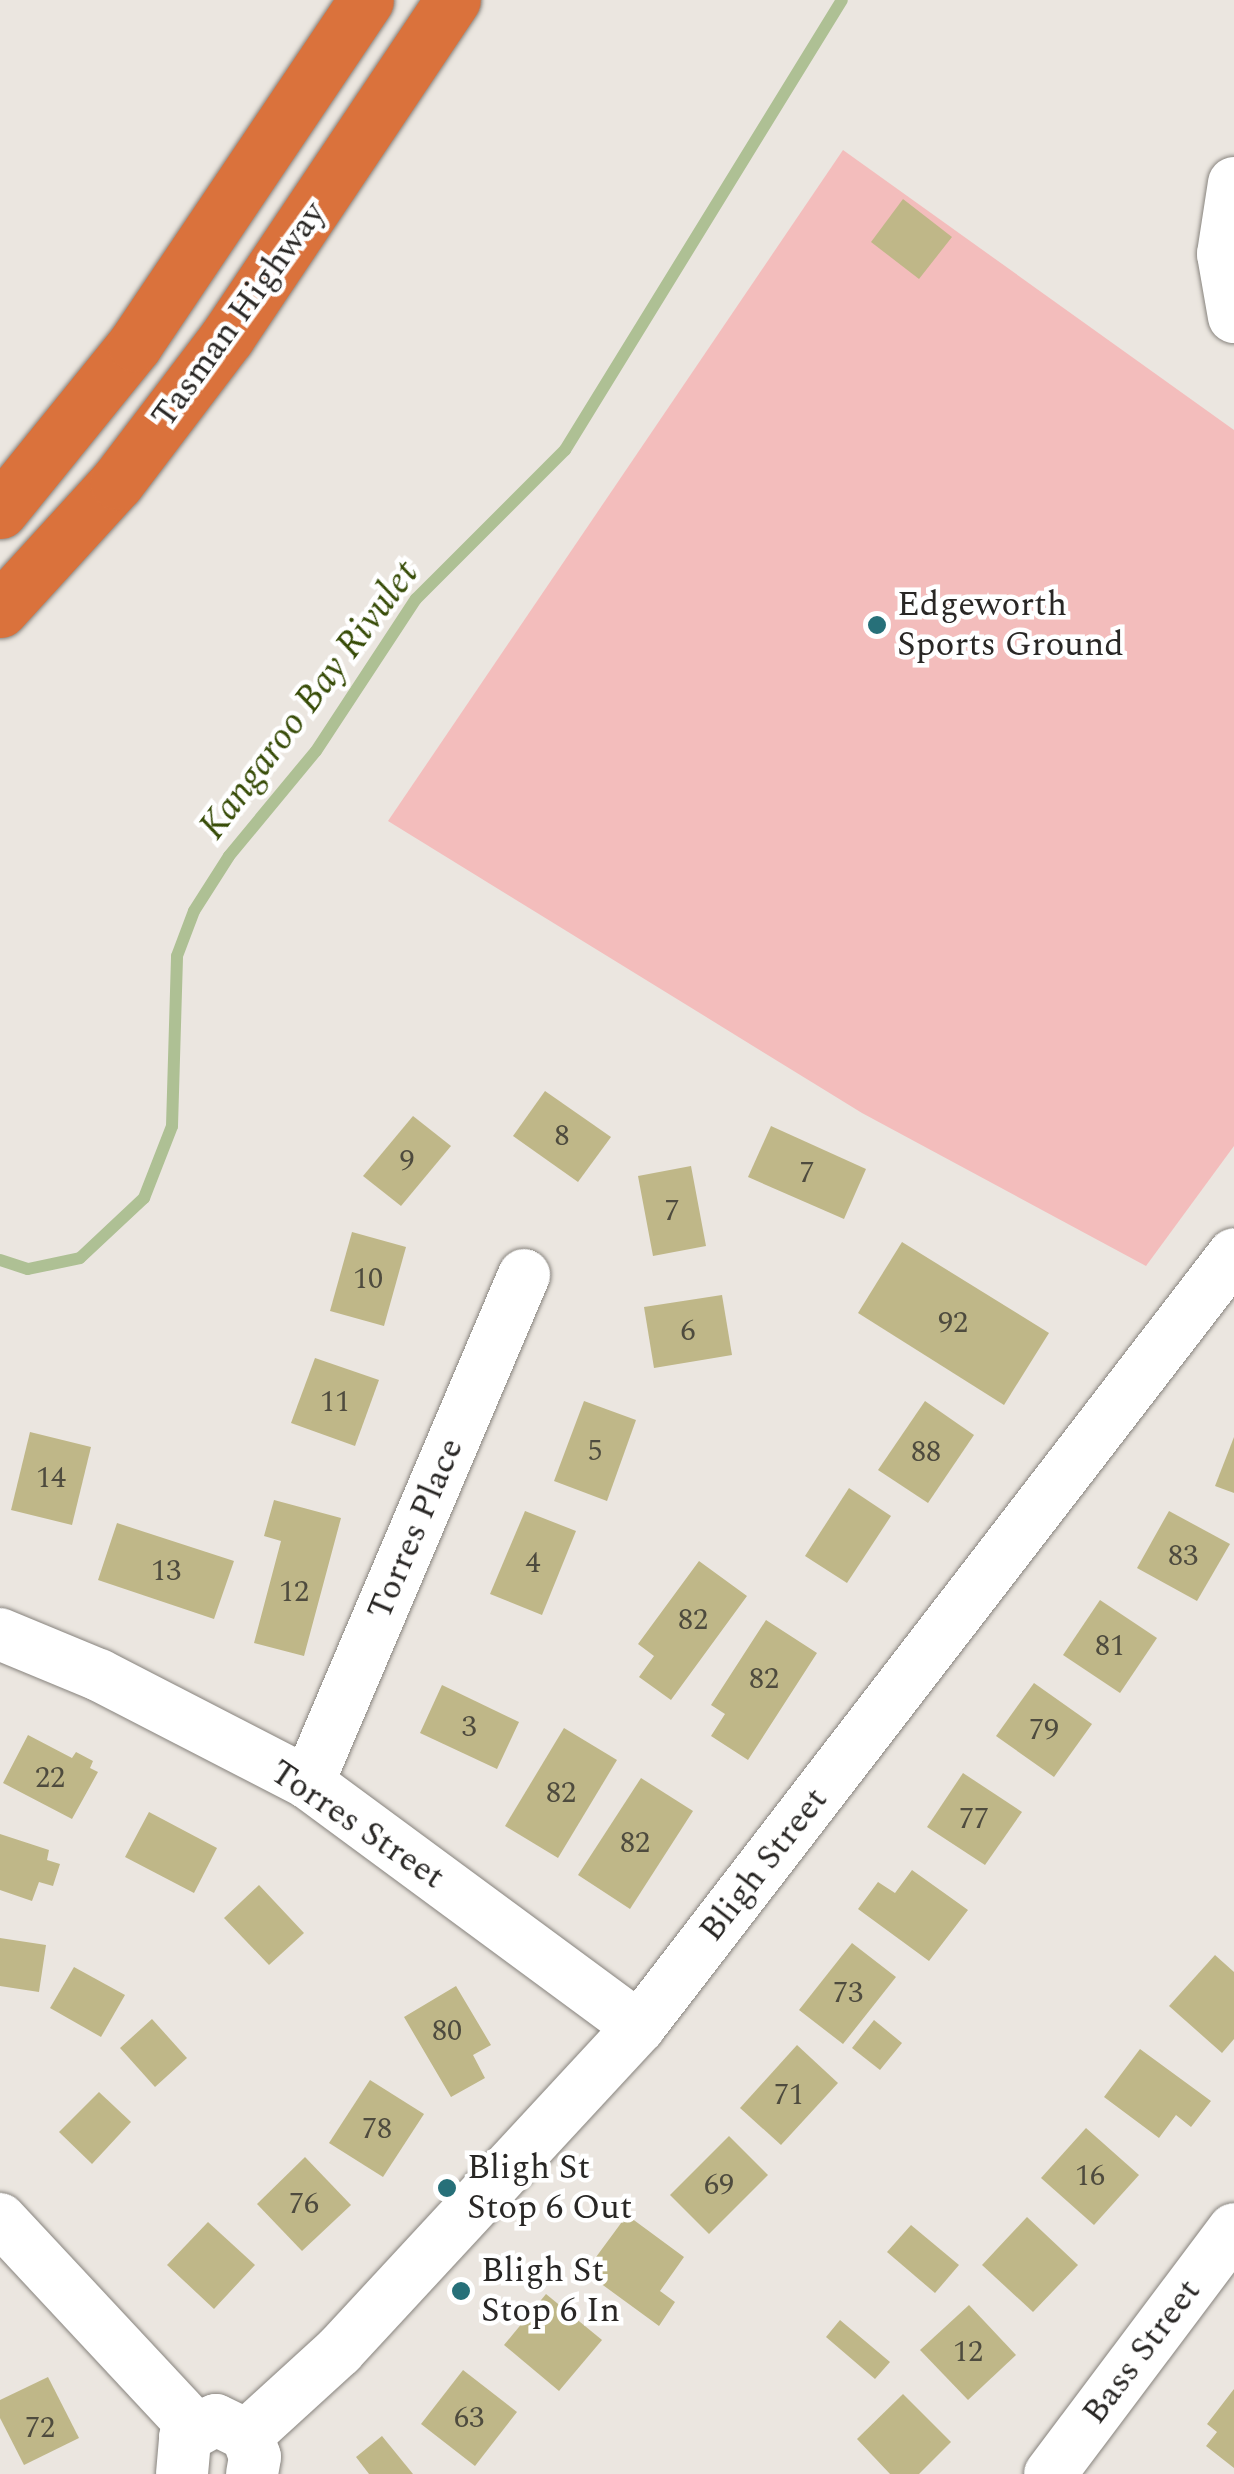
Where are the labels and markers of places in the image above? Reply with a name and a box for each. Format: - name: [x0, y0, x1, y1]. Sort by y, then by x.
- place label: Edgeworth Sports Ground: [897, 584, 1124, 666]
- marker: Edgeworth Sports Ground: [866, 614, 888, 636]
- place label: Bligh St Stop 6 Out: [467, 2147, 632, 2229]
- marker: Bligh St Stop 6 Out: [436, 2177, 458, 2199]
- place label: Bligh St Stop 6 In: [481, 2250, 620, 2332]
- marker: Bligh St Stop 6 In: [450, 2280, 472, 2302]

